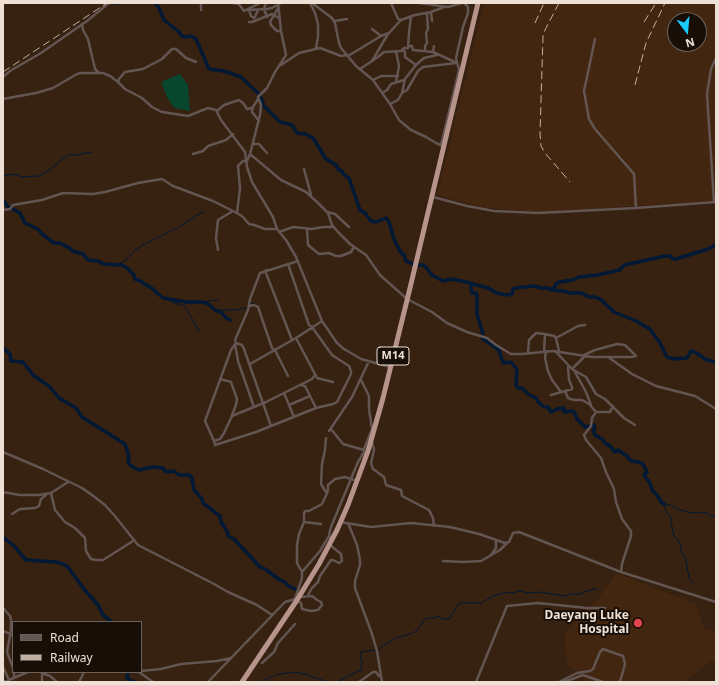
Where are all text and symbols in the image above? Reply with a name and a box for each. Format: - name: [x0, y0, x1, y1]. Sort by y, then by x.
- north arrow: [667, 12, 707, 52]
- text: N: [684, 35, 697, 51]
- road number: M14: [377, 347, 409, 365]
- place label: Daeyang Luke Hospital: [544, 609, 629, 637]
- marker: Daeyang Luke Hospital: [632, 617, 644, 629]
- legend: [12, 621, 142, 673]
- text: Road: [50, 629, 79, 646]
- text: Railway: [50, 649, 93, 666]

